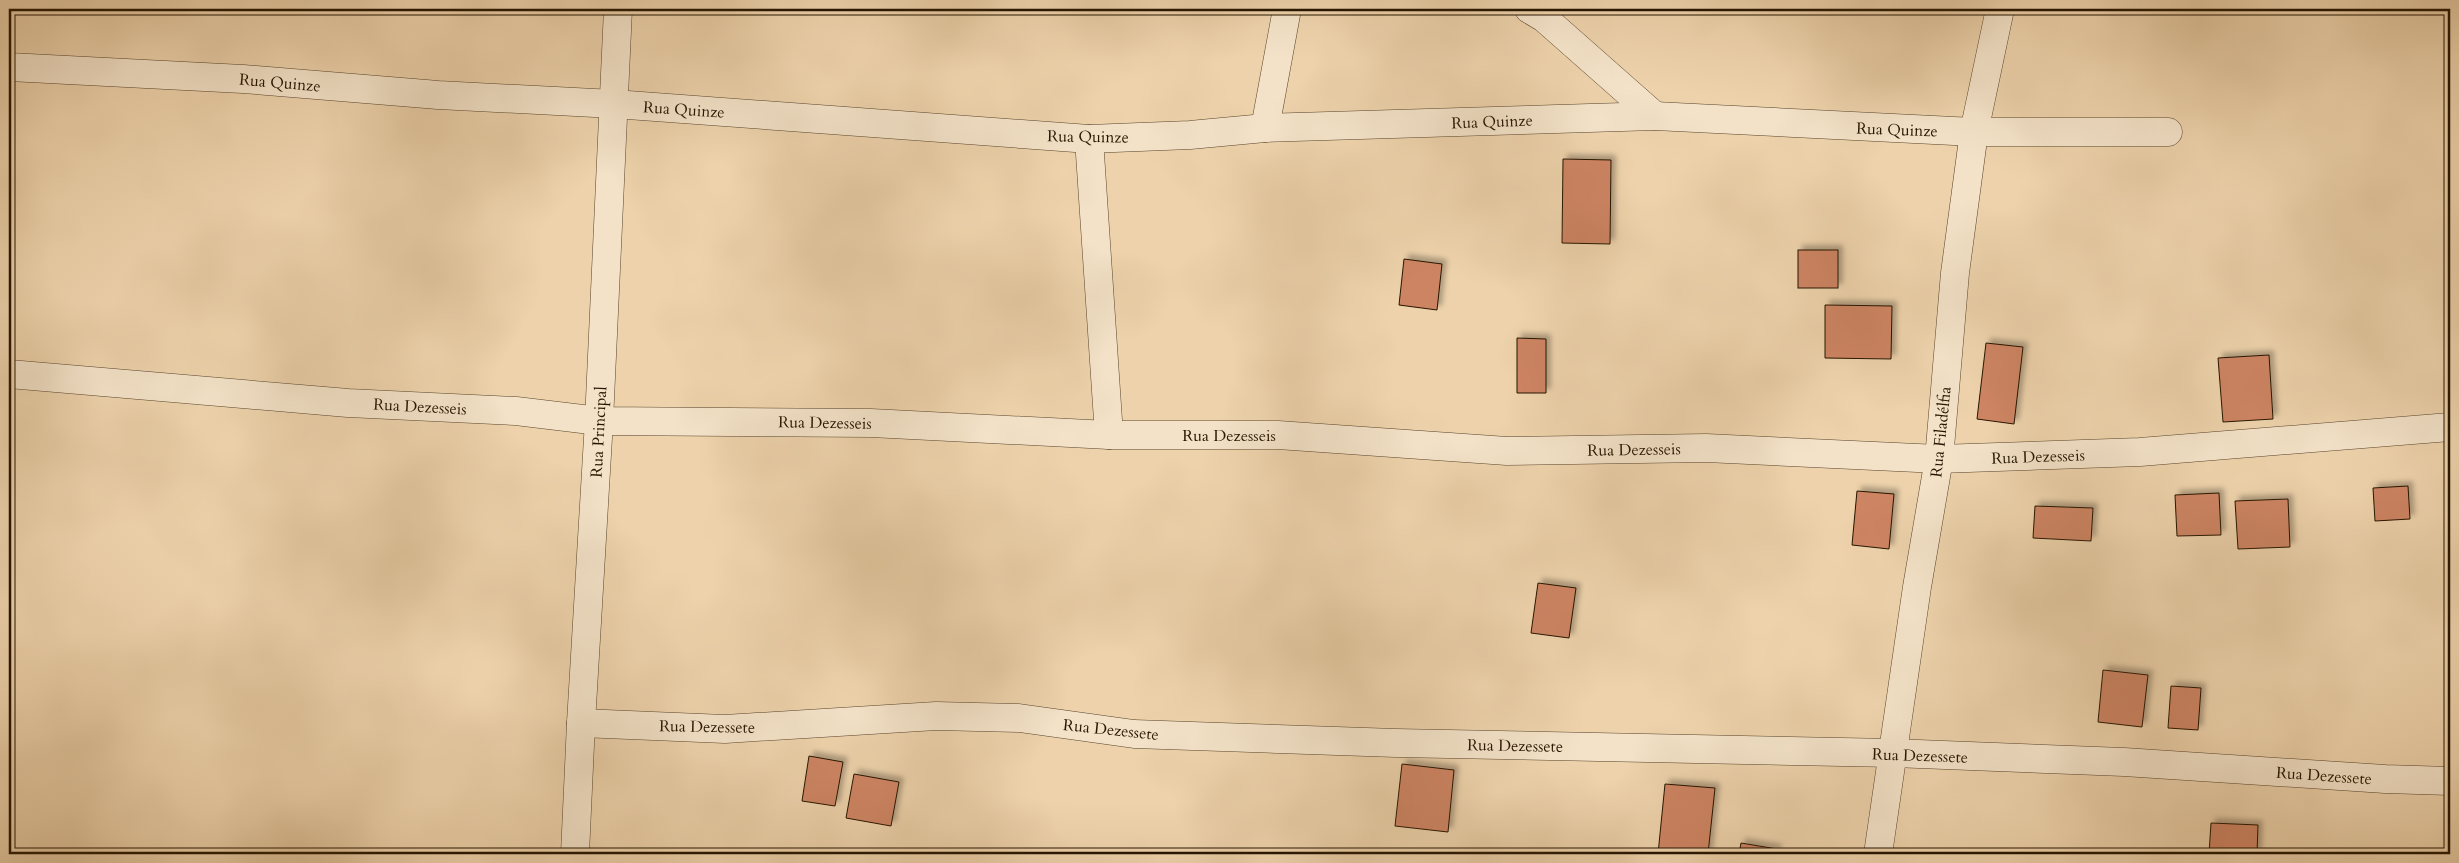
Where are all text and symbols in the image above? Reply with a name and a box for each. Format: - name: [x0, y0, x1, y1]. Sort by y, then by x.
- street label: Rua Quinze: [238, 68, 322, 98]
- street label: Rua Quinze: [642, 96, 725, 124]
- street label: Rua Quinze: [1451, 110, 1533, 134]
- street label: Rua Quinze: [1856, 118, 1938, 142]
- street label: Rua Quinze: [1047, 125, 1129, 149]
- street label: Rua Filadélfia: [1925, 385, 1957, 479]
- street label: Rua Principal: [586, 386, 612, 478]
- street label: Rua Dezesseis: [373, 394, 467, 420]
- street label: Rua Dezesseis: [778, 411, 872, 435]
- street label: Rua Dezesseis: [1182, 425, 1276, 447]
- street label: Rua Dezesseis: [1587, 438, 1681, 462]
- street label: Rua Dezesseis: [1991, 444, 2085, 470]
- street label: Rua Dezessete: [1062, 714, 1160, 746]
- street label: Rua Dezessete: [659, 715, 755, 739]
- street label: Rua Dezessete: [1467, 734, 1563, 758]
- street label: Rua Dezessete: [1872, 743, 1968, 769]
- street label: Rua Dezessete: [2275, 762, 2373, 790]

